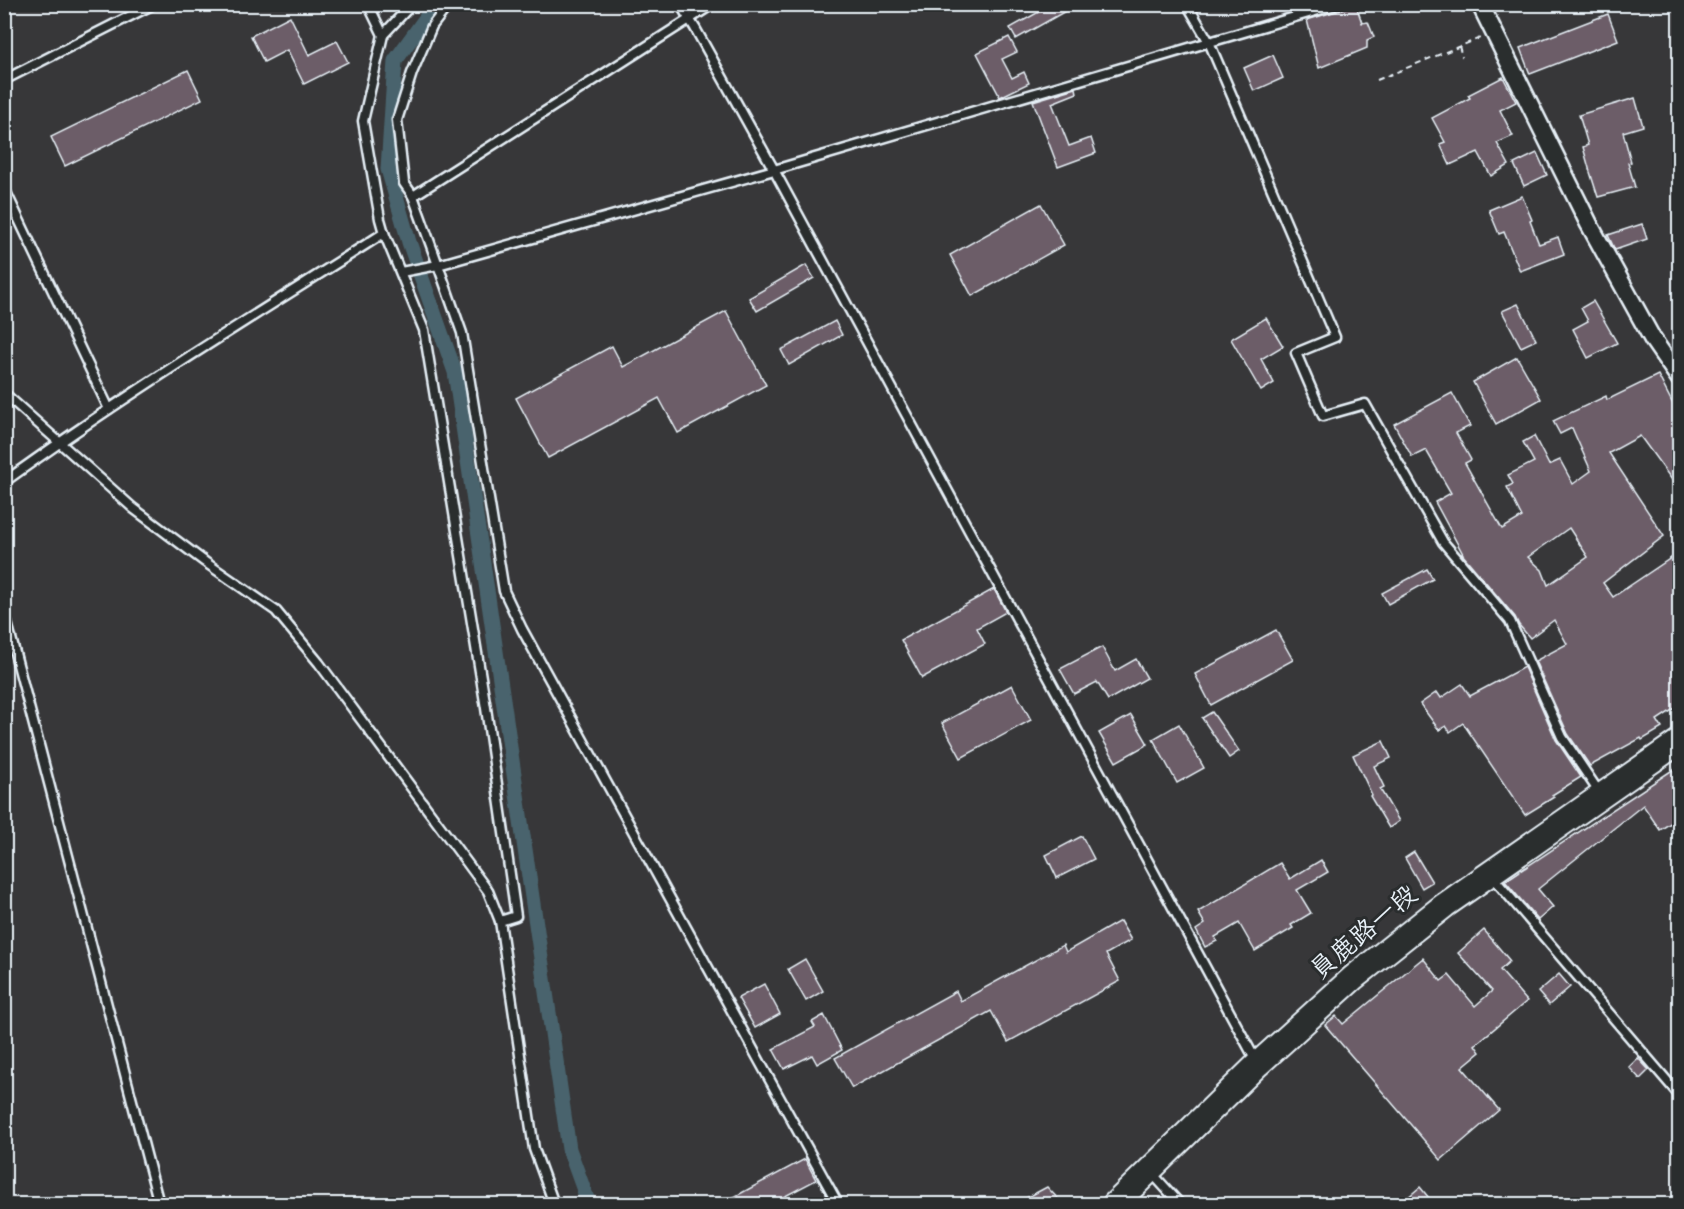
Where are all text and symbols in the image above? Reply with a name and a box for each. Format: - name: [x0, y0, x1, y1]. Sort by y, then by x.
- street label: 員鹿路一段: [1303, 878, 1427, 990]

